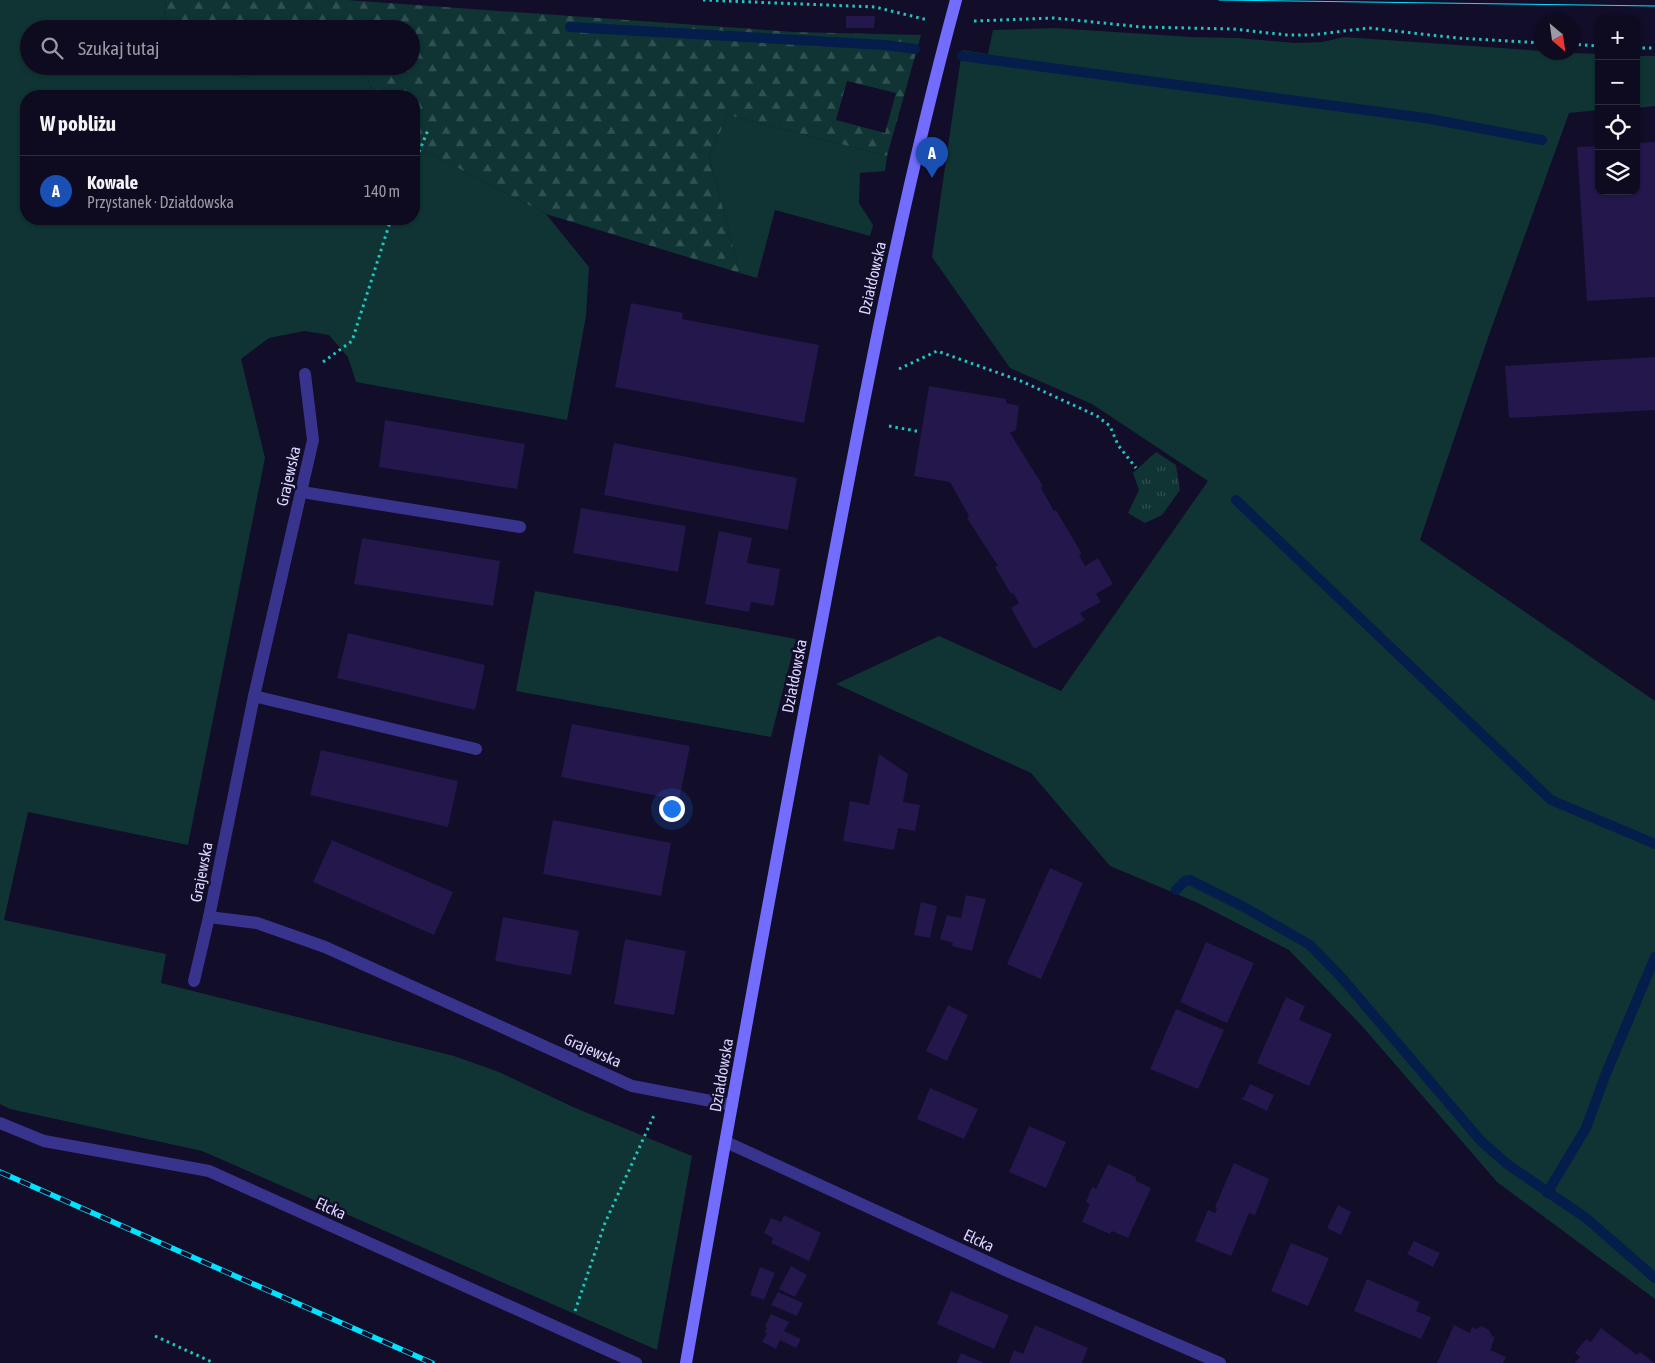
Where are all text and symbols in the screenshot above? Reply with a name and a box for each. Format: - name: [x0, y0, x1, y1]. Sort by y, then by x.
- north arrow: [1535, 15, 1580, 60]
- map controls: [1595, 15, 1640, 195]
- button: +: [1595, 15, 1640, 60]
- search box: [20, 20, 420, 75]
- icon: search: [38, 34, 66, 62]
- text: Szukaj tutaj: [78, 37, 160, 59]
- button: −: [1595, 60, 1640, 105]
- button: locate: [1595, 105, 1640, 150]
- text: W pobliżu: [40, 111, 116, 135]
- pin: A: [916, 137, 948, 178]
- button: layers: [1595, 150, 1640, 195]
- text: Kowale: [87, 171, 138, 193]
- text: A: [52, 182, 60, 200]
- text: 140 m: [364, 182, 400, 200]
- text: Przystanek · Działdowska: [87, 193, 234, 211]
- street label: Działdowska: [855, 240, 889, 316]
- street label: Grajewska: [272, 444, 305, 508]
- street label: Działdowska: [778, 638, 810, 714]
- your location: [659, 796, 685, 822]
- street label: Grajewska: [186, 840, 217, 904]
- street label: Grajewska: [561, 1029, 624, 1071]
- street label: Działdowska: [706, 1037, 736, 1113]
- street label: Ełcka: [313, 1193, 349, 1223]
- street label: Ełcka: [961, 1225, 997, 1255]

